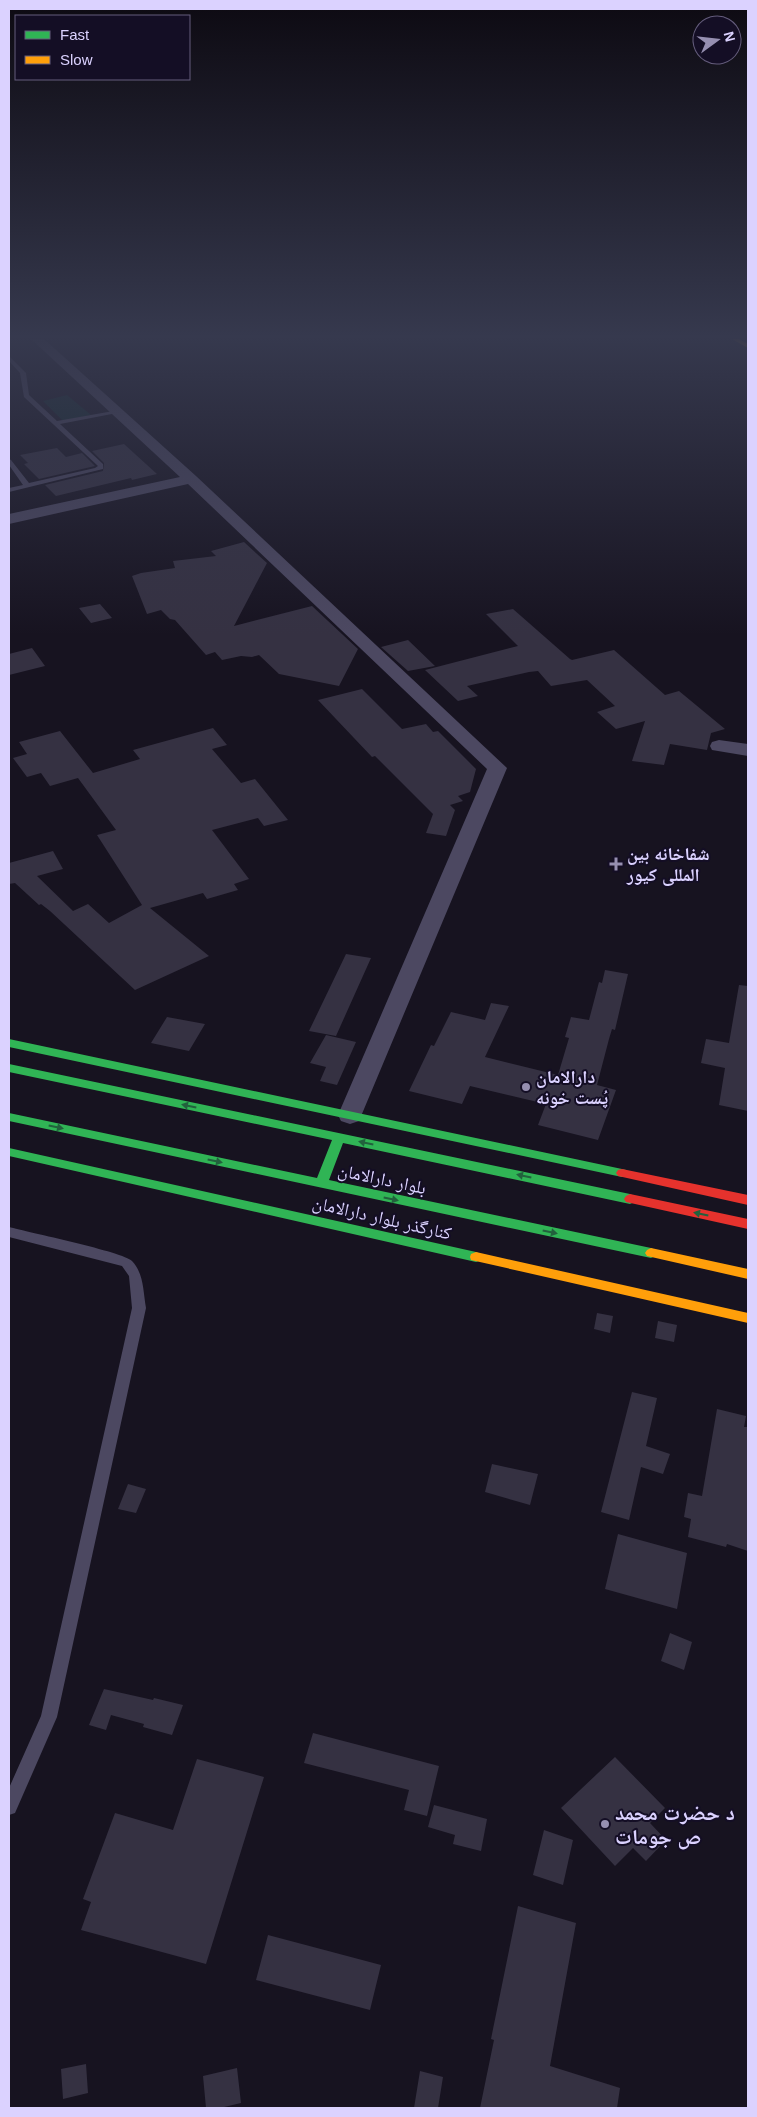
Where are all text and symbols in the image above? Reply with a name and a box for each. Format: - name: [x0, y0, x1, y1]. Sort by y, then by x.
- legend: [15, 15, 190, 80]
- north arrow: [692, 15, 742, 65]
- text: Fast: [60, 26, 90, 43]
- text: N: [721, 30, 739, 44]
- text: Slow: [60, 51, 93, 68]
- place label: شفاخانه بین المللی کیور: [626, 844, 710, 886]
- marker: شفاخانه بین المللی کیور: [609, 857, 623, 871]
- place label: دارالامان پُست خونه: [536, 1067, 608, 1109]
- marker: دارالامان پُست خونه: [520, 1081, 532, 1093]
- one-way arrow: [182, 1102, 197, 1110]
- one-way arrow: [49, 1123, 64, 1131]
- one-way arrow: [358, 1139, 373, 1147]
- one-way arrow: [208, 1158, 224, 1166]
- street label: بلوار دارالامان: [336, 1160, 428, 1199]
- one-way arrow: [516, 1172, 532, 1180]
- street label: کنارگذر بلوار دارالامان: [310, 1192, 454, 1245]
- one-way arrow: [384, 1195, 399, 1203]
- one-way arrow: [693, 1210, 708, 1218]
- one-way arrow: [543, 1228, 558, 1236]
- place label: د حضرت محمد ص جومات: [615, 1801, 735, 1850]
- marker: د حضرت محمد ص جومات: [599, 1818, 611, 1830]

